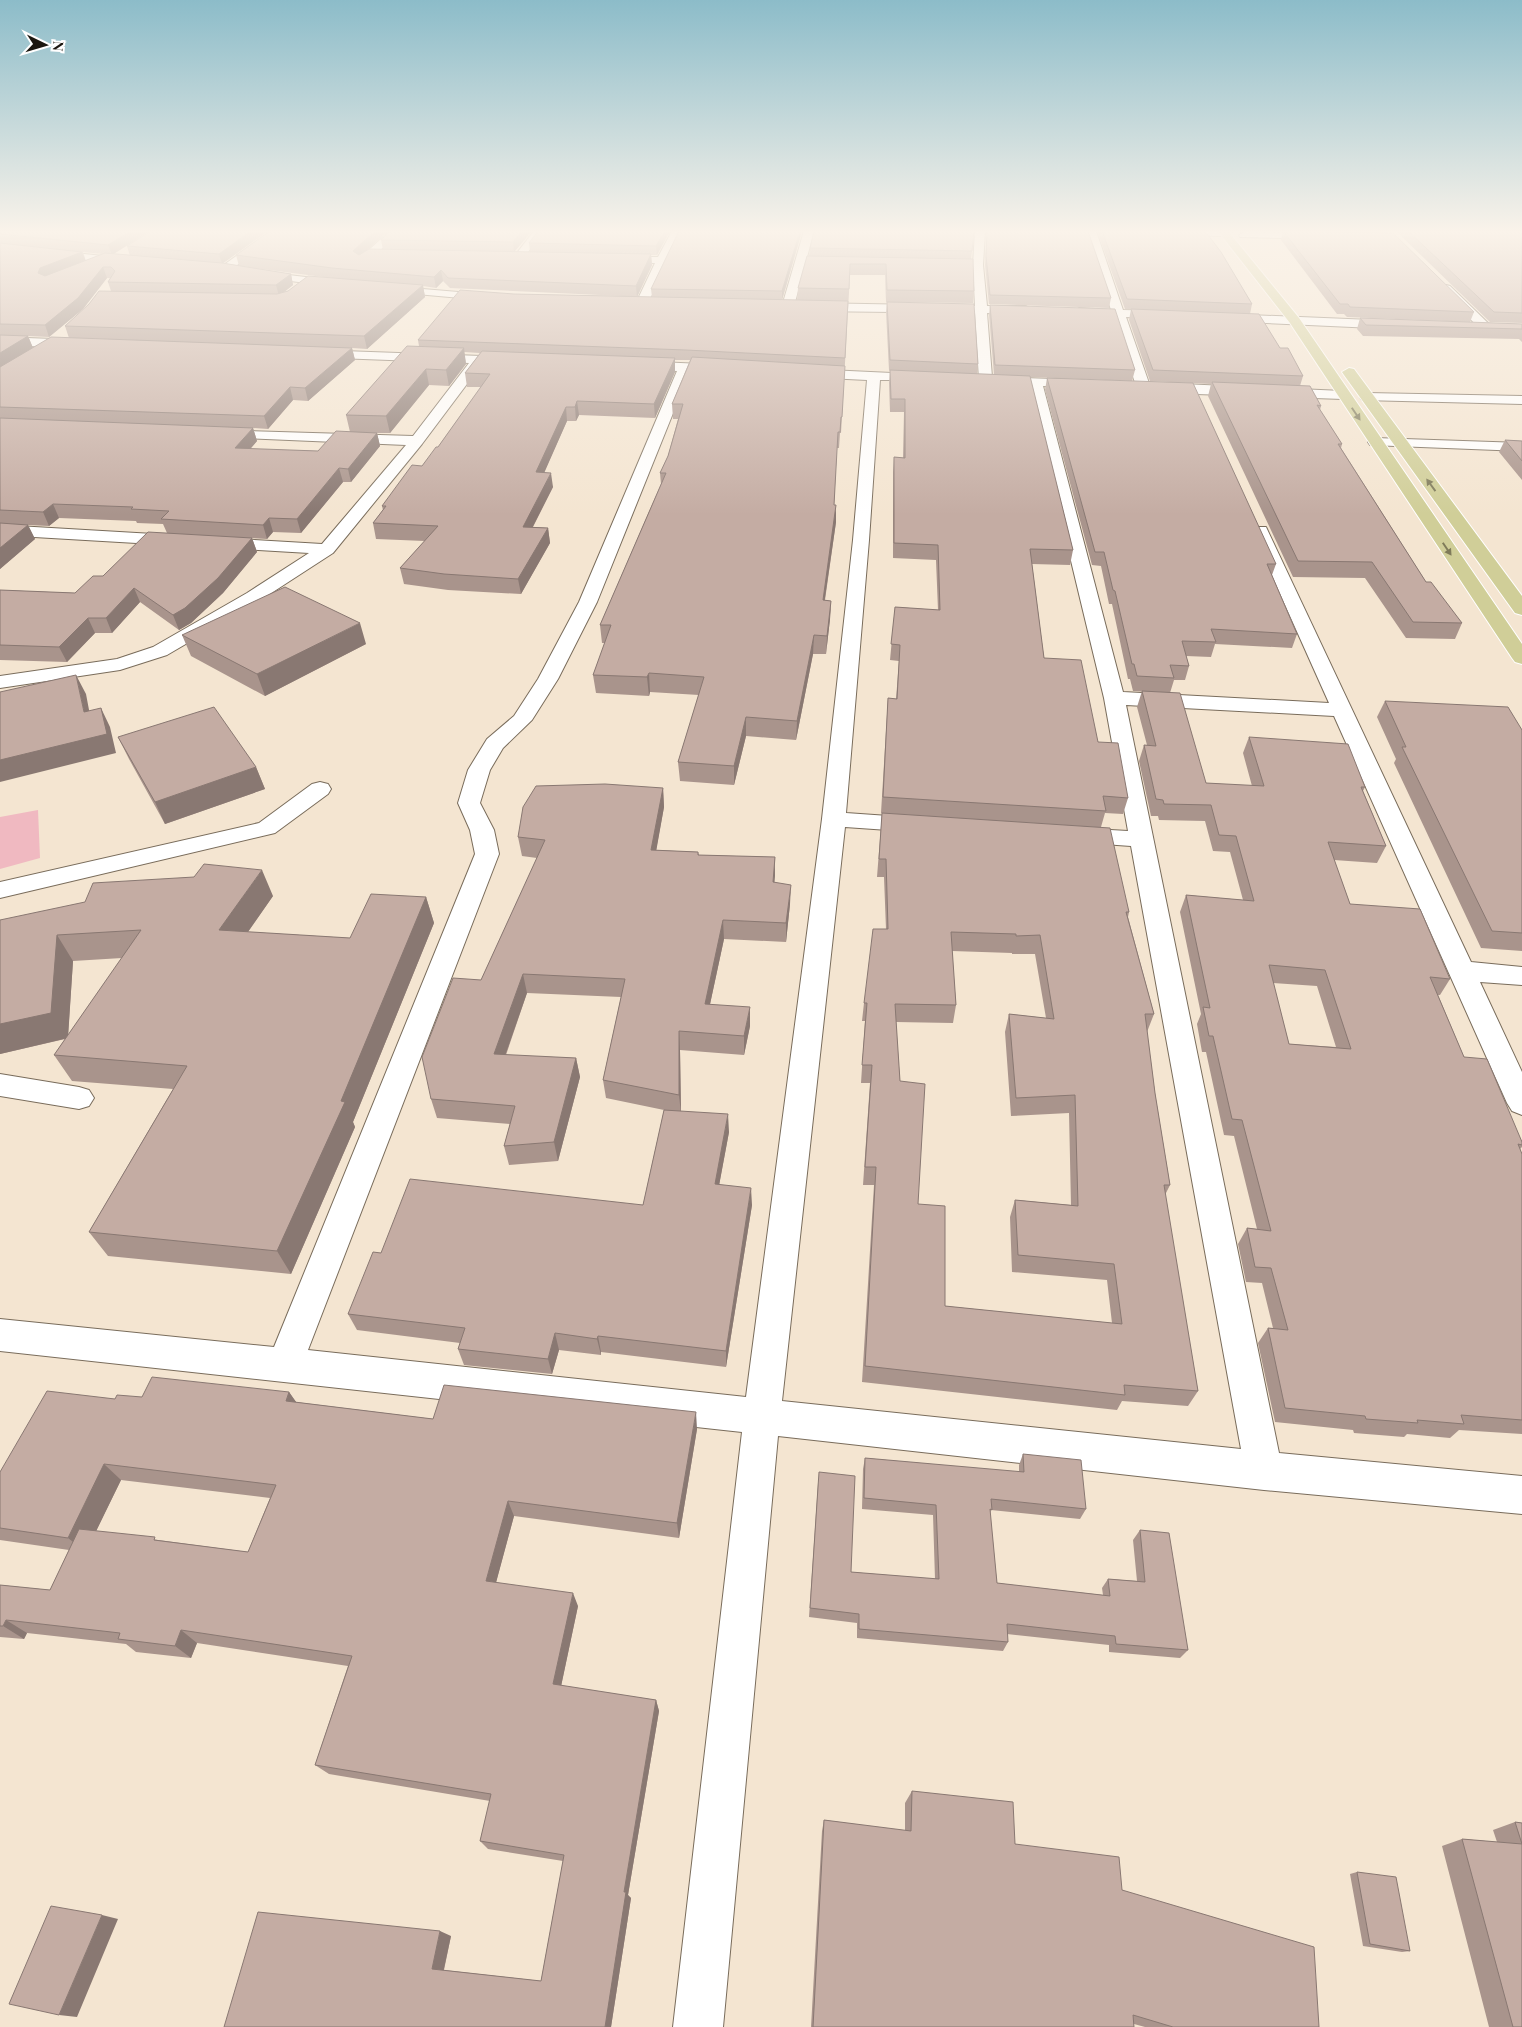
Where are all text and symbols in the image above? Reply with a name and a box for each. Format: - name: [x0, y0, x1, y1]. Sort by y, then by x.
- north arrow: [20, 20, 70, 70]
- text: N: [49, 40, 68, 52]
- one-way arrow: [1351, 408, 1361, 421]
- one-way arrow: [1426, 478, 1436, 492]
- one-way arrow: [1442, 542, 1452, 555]

